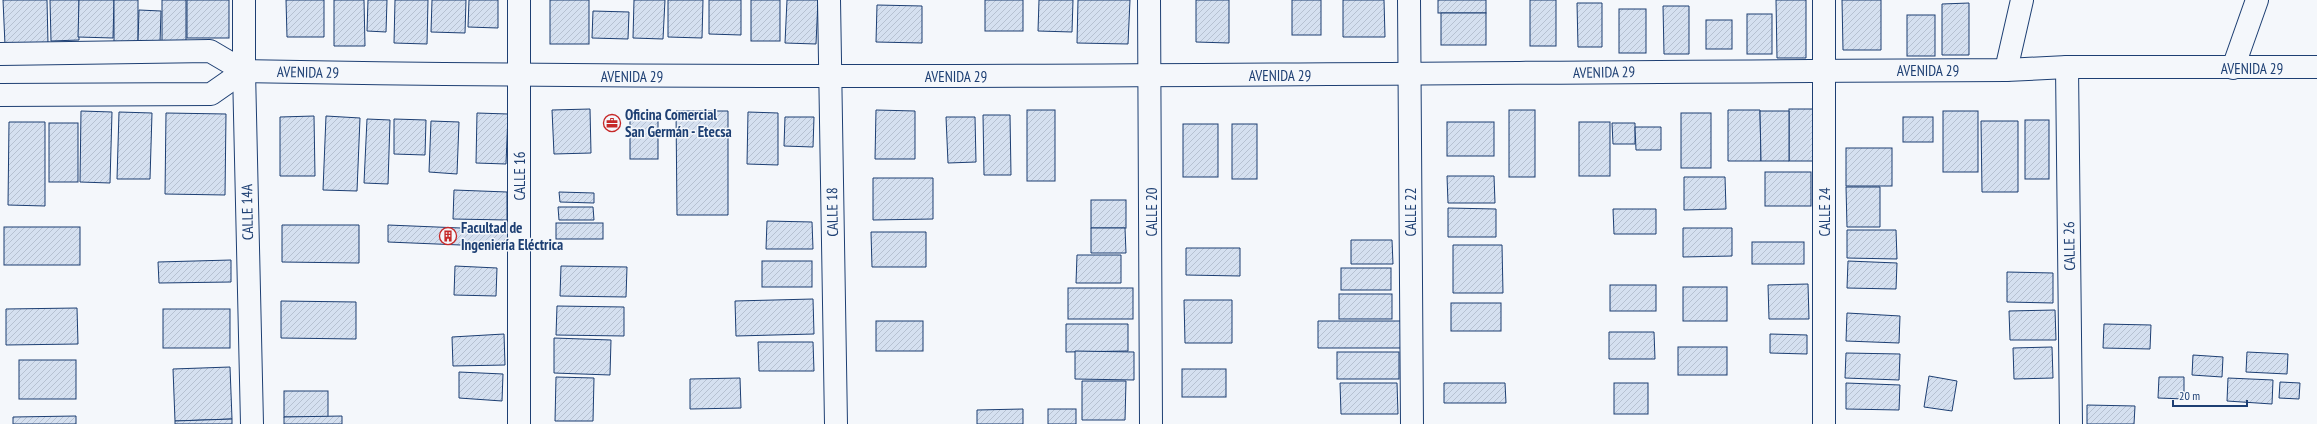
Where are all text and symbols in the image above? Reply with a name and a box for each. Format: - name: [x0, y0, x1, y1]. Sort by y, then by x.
- street label: AVENIDA 29: [2221, 59, 2283, 78]
- street label: AVENIDA 29: [1897, 61, 1959, 80]
- street label: AVENIDA 29: [277, 62, 339, 82]
- street label: AVENIDA 29: [1573, 62, 1635, 82]
- street label: AVENIDA 29: [1249, 66, 1311, 85]
- street label: AVENIDA 29: [601, 67, 663, 86]
- street label: AVENIDA 29: [925, 67, 987, 86]
- place label: Oficina Comercial San Germán - Etecsa: [625, 105, 732, 141]
- office icon: Oficina Comercial San Germán - Etecsa: [602, 113, 622, 133]
- street label: CALLE 16: [510, 151, 529, 201]
- street label: CALLE 14A: [237, 183, 257, 240]
- street label: CALLE 18: [822, 187, 842, 237]
- street label: CALLE 20: [1142, 187, 1161, 237]
- street label: CALLE 22: [1401, 187, 1420, 237]
- street label: CALLE 24: [1815, 187, 1834, 237]
- place label: Facultad de Ingeniería Eléctrica: [461, 218, 563, 254]
- street label: CALLE 26: [2059, 221, 2079, 271]
- building icon: Facultad de Ingeniería Eléctrica: [438, 226, 458, 246]
- scale bar: [2173, 382, 2247, 408]
- text: 20 m: [2179, 388, 2200, 403]

